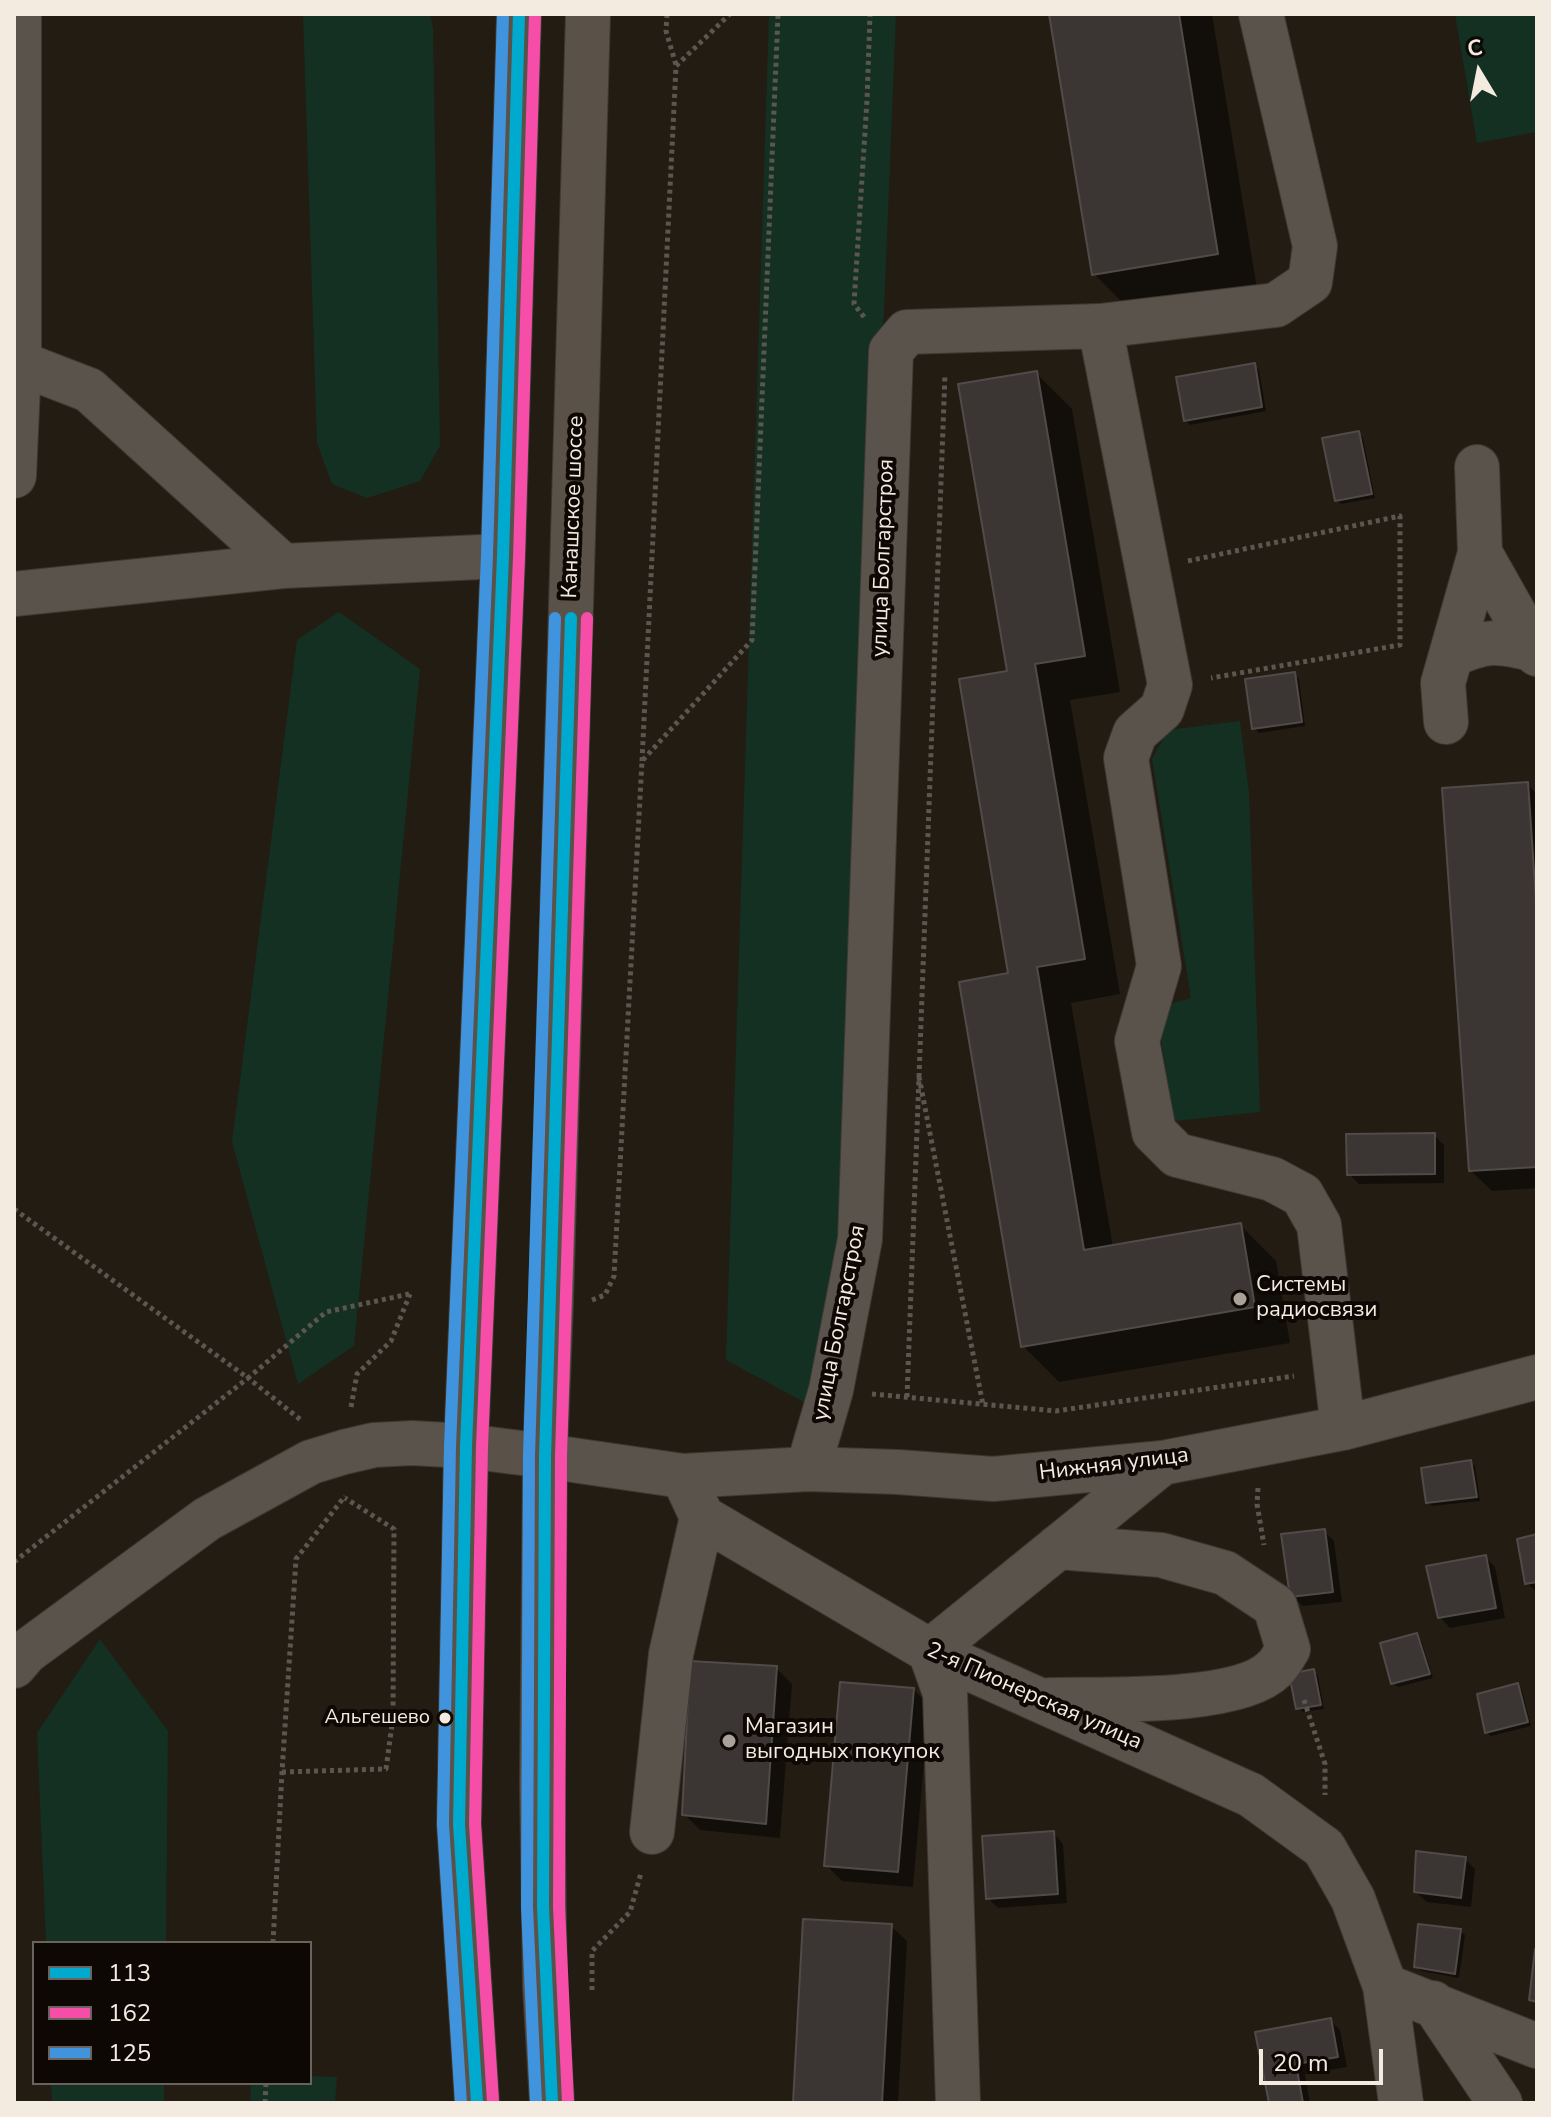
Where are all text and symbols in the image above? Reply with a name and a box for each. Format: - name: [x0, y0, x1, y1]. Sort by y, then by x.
- north arrow: [1439, 32, 1519, 112]
- text: С: [1465, 32, 1485, 64]
- street label: Канашское шоссе: [558, 415, 590, 599]
- street label: улица Болгарстроя: [867, 458, 901, 658]
- street label: улица Болгарстроя: [808, 1223, 872, 1423]
- place label: Системы радиосвязи: [1256, 1273, 1377, 1324]
- marker: Системы радиосвязи: [1231, 1290, 1249, 1308]
- street label: Нижняя улица: [1038, 1443, 1190, 1487]
- street label: 2-я Пионерская улица: [922, 1638, 1146, 1756]
- place label: Альгешево: [325, 1706, 430, 1730]
- marker: Альгешево: [437, 1710, 453, 1726]
- place label: Магазин выгодных покупок: [745, 1715, 940, 1766]
- marker: Магазин выгодных покупок: [720, 1732, 738, 1750]
- legend: [32, 1941, 312, 2085]
- text: 113: [108, 1957, 151, 1989]
- text: 162: [108, 1997, 151, 2029]
- scale bar: [1263, 2033, 1387, 2083]
- text: 125: [108, 2037, 151, 2069]
- text: 20 m: [1273, 2047, 1329, 2079]

